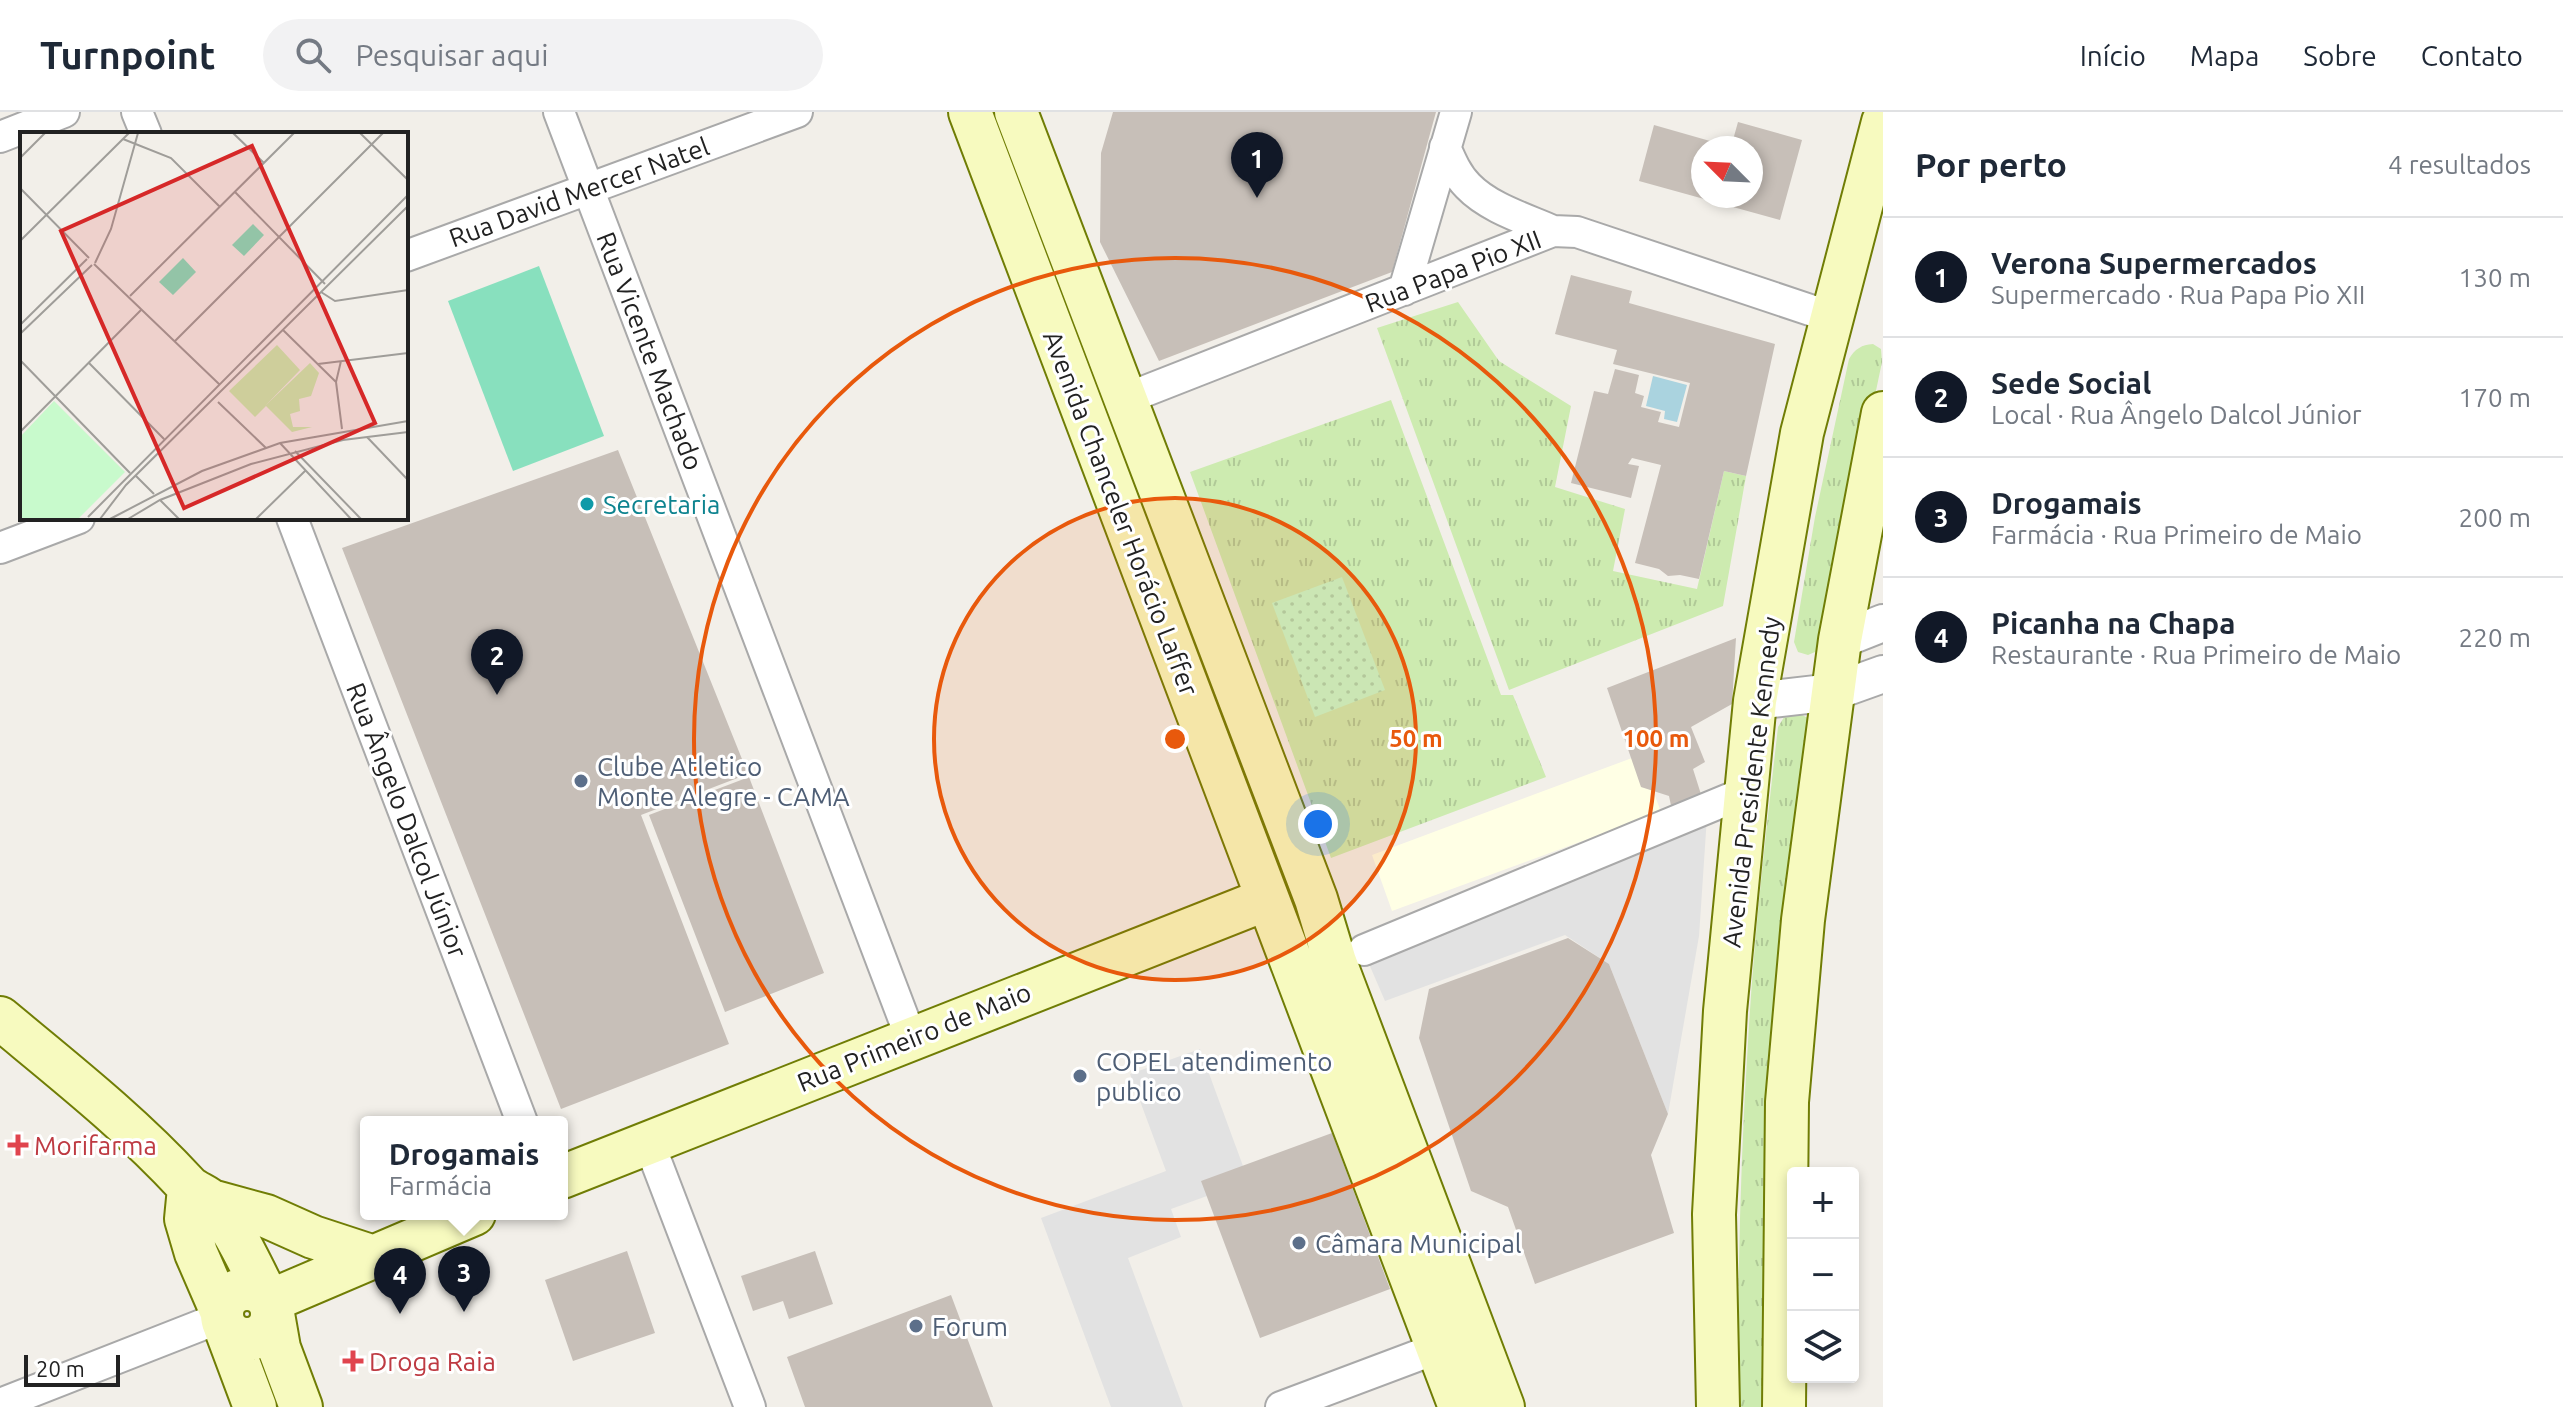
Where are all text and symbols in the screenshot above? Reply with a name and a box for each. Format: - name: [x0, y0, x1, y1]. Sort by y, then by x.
- search box: [263, 19, 823, 91]
- icon: search: [291, 33, 335, 77]
- text: Turnpoint: [40, 34, 215, 76]
- text: Pesquisar aqui: [355, 38, 548, 72]
- text: Início: [2080, 40, 2146, 71]
- text: Mapa: [2190, 40, 2259, 71]
- text: Sobre: [2303, 40, 2377, 71]
- text: Contato: [2421, 40, 2523, 71]
- street label: Rua David Mercer Natel: [445, 131, 713, 253]
- inset map: [20, 132, 408, 520]
- pin: 1: [1231, 132, 1283, 198]
- north arrow: [1691, 136, 1763, 208]
- text: Por perto: [1915, 145, 2067, 183]
- text: 4 resultados: [2388, 150, 2531, 179]
- street label: Rua Papa Pio XII: [1361, 224, 1545, 318]
- street label: Rua Vicente Machado: [591, 228, 709, 474]
- text: Verona Supermercados: [1991, 246, 2317, 280]
- text: 1: [1934, 263, 1948, 292]
- text: 130 m: [2459, 263, 2531, 292]
- text: Supermercado · Rua Papa Pio XII: [1991, 280, 2366, 309]
- street label: Avenida Chanceler Horácio Laffer: [1038, 327, 1204, 700]
- text: Sede Social: [1991, 366, 2151, 400]
- text: 2: [1934, 383, 1948, 412]
- text: 170 m: [2459, 383, 2531, 412]
- text: Local · Rua Ângelo Dalcol Júnior: [1991, 400, 2362, 429]
- text: Drogamais: [1991, 486, 2142, 520]
- place label: Secretaria: [603, 490, 720, 519]
- marker: Secretaria: [578, 495, 596, 513]
- text: 3: [1934, 503, 1948, 532]
- text: 200 m: [2459, 503, 2531, 532]
- text: Farmácia · Rua Primeiro de Maio: [1991, 520, 2362, 549]
- text: Picanha na Chapa: [1991, 606, 2236, 640]
- street label: Avenida Presidente Kennedy: [1716, 615, 1786, 949]
- text: 4: [1934, 623, 1948, 652]
- text: 220 m: [2459, 623, 2531, 652]
- pin: 2: [471, 629, 523, 695]
- text: Restaurante · Rua Primeiro de Maio: [1991, 640, 2401, 669]
- street label: Rua Ângelo Dalcol Júnior: [341, 679, 473, 962]
- centre of rings: [1161, 725, 1189, 753]
- text: 50 m: [1389, 725, 1443, 752]
- text: 100 m: [1623, 725, 1689, 752]
- place label: Clube Atletico Monte Alegre - CAMA: [597, 752, 850, 811]
- marker: Clube Atletico Monte Alegre - CAMA: [572, 772, 590, 790]
- your location: [1298, 804, 1338, 844]
- street label: Rua Primeiro de Maio: [793, 977, 1035, 1097]
- place label: COPEL atendimento publico: [1096, 1047, 1332, 1106]
- marker: COPEL atendimento publico: [1071, 1067, 1089, 1085]
- popup: [360, 1116, 568, 1220]
- place label: Morifarma: [34, 1131, 157, 1160]
- marker: Morifarma: [9, 1136, 27, 1154]
- text: Drogamais: [389, 1137, 539, 1171]
- map controls: [1787, 1167, 1859, 1383]
- button: +: [1787, 1167, 1859, 1239]
- text: Farmácia: [389, 1171, 492, 1200]
- place label: Câmara Municipal: [1315, 1229, 1522, 1258]
- marker: Câmara Municipal: [1290, 1234, 1308, 1252]
- button: −: [1787, 1239, 1859, 1311]
- pin: 3: [438, 1246, 490, 1312]
- pin: 4: [374, 1248, 426, 1314]
- button: layers: [1787, 1311, 1859, 1383]
- place label: Forum: [932, 1312, 1008, 1341]
- marker: Forum: [907, 1317, 925, 1335]
- place label: Droga Raia: [369, 1347, 496, 1376]
- scale bar: [24, 1351, 120, 1387]
- marker: Droga Raia: [344, 1352, 362, 1370]
- text: 20 m: [36, 1356, 85, 1381]

